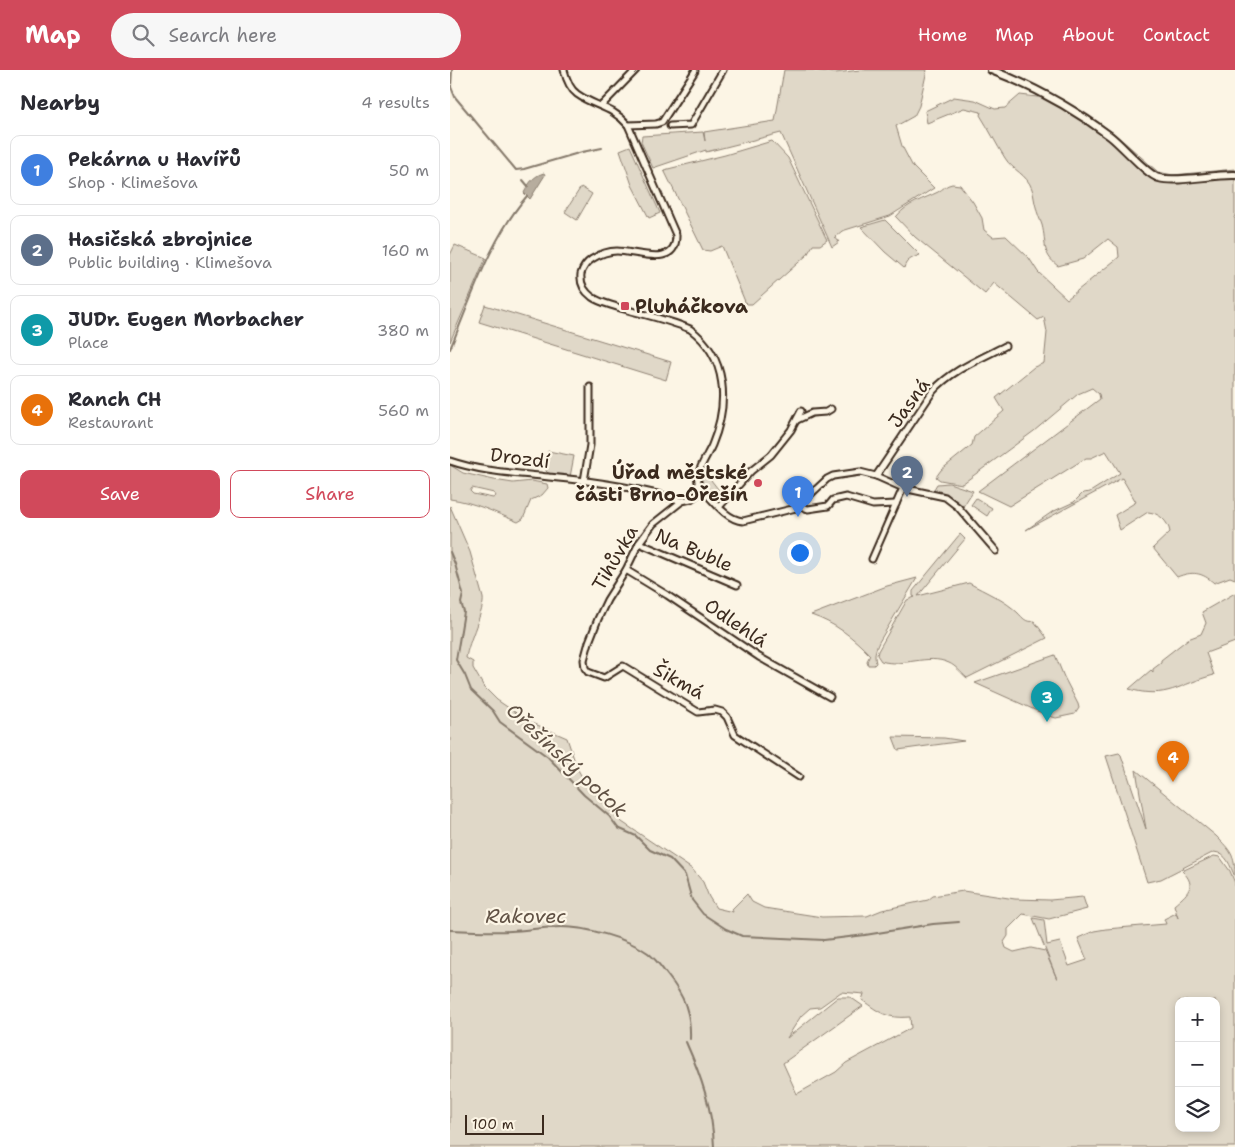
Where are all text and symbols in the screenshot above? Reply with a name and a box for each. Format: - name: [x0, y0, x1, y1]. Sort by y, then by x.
- search box: [111, 13, 461, 58]
- text: Map: [25, 19, 81, 51]
- icon: search: [129, 21, 157, 49]
- text: Search here: [169, 23, 277, 48]
- text: Home: [918, 23, 967, 47]
- text: Map: [995, 23, 1034, 47]
- text: About: [1062, 23, 1115, 47]
- text: Contact: [1143, 23, 1210, 47]
- text: Nearby: [20, 89, 100, 117]
- text: 4 results: [361, 92, 430, 113]
- text: Pekárna u Havířů: [68, 147, 241, 172]
- text: 1: [33, 160, 41, 181]
- text: 50 m: [389, 160, 429, 181]
- text: Shop · Klimešova: [68, 172, 198, 193]
- text: Hasičská zbrojnice: [68, 227, 253, 252]
- text: 2: [31, 240, 43, 261]
- text: 160 m: [382, 240, 429, 261]
- text: Public building · Klimešova: [68, 252, 272, 273]
- place label: Pluháčkova: [635, 294, 748, 319]
- marker: Pluháčkova: [619, 300, 631, 312]
- text: JUDr. Eugen Morbacher: [68, 307, 304, 332]
- text: 3: [31, 320, 43, 341]
- text: 380 m: [377, 320, 429, 341]
- text: Place: [68, 332, 109, 353]
- street label: Jasná: [883, 373, 936, 433]
- text: Ranch CH: [68, 387, 162, 412]
- text: 4: [31, 400, 43, 421]
- text: 560 m: [378, 400, 429, 421]
- text: Restaurant: [68, 412, 154, 433]
- street label: Drozdí: [489, 442, 552, 474]
- pin: 2: [891, 456, 923, 497]
- place label: Úřad městské části Brno-Ořešín: [575, 459, 748, 507]
- button: Save: [20, 470, 220, 518]
- button: Share: [230, 470, 430, 518]
- pin: 1: [782, 476, 814, 517]
- marker: Úřad městské části Brno-Ořešín: [752, 477, 764, 489]
- street label: Tihůvka: [586, 521, 644, 595]
- street label: Na Buble: [651, 522, 737, 578]
- your location: [787, 540, 813, 566]
- street label: Odlehlá: [700, 593, 773, 653]
- street label: Šikmá: [649, 656, 709, 705]
- pin: 3: [1031, 681, 1063, 722]
- water label: Ořešínský potok: [501, 697, 633, 823]
- pin: 4: [1157, 741, 1189, 782]
- water label: Rakovec: [486, 903, 566, 929]
- map controls: [1175, 997, 1220, 1132]
- button: +: [1175, 997, 1220, 1042]
- button: −: [1175, 1042, 1220, 1087]
- button: layers: [1175, 1087, 1220, 1132]
- scale bar: [465, 1112, 544, 1135]
- text: 100 m: [472, 1115, 514, 1133]

